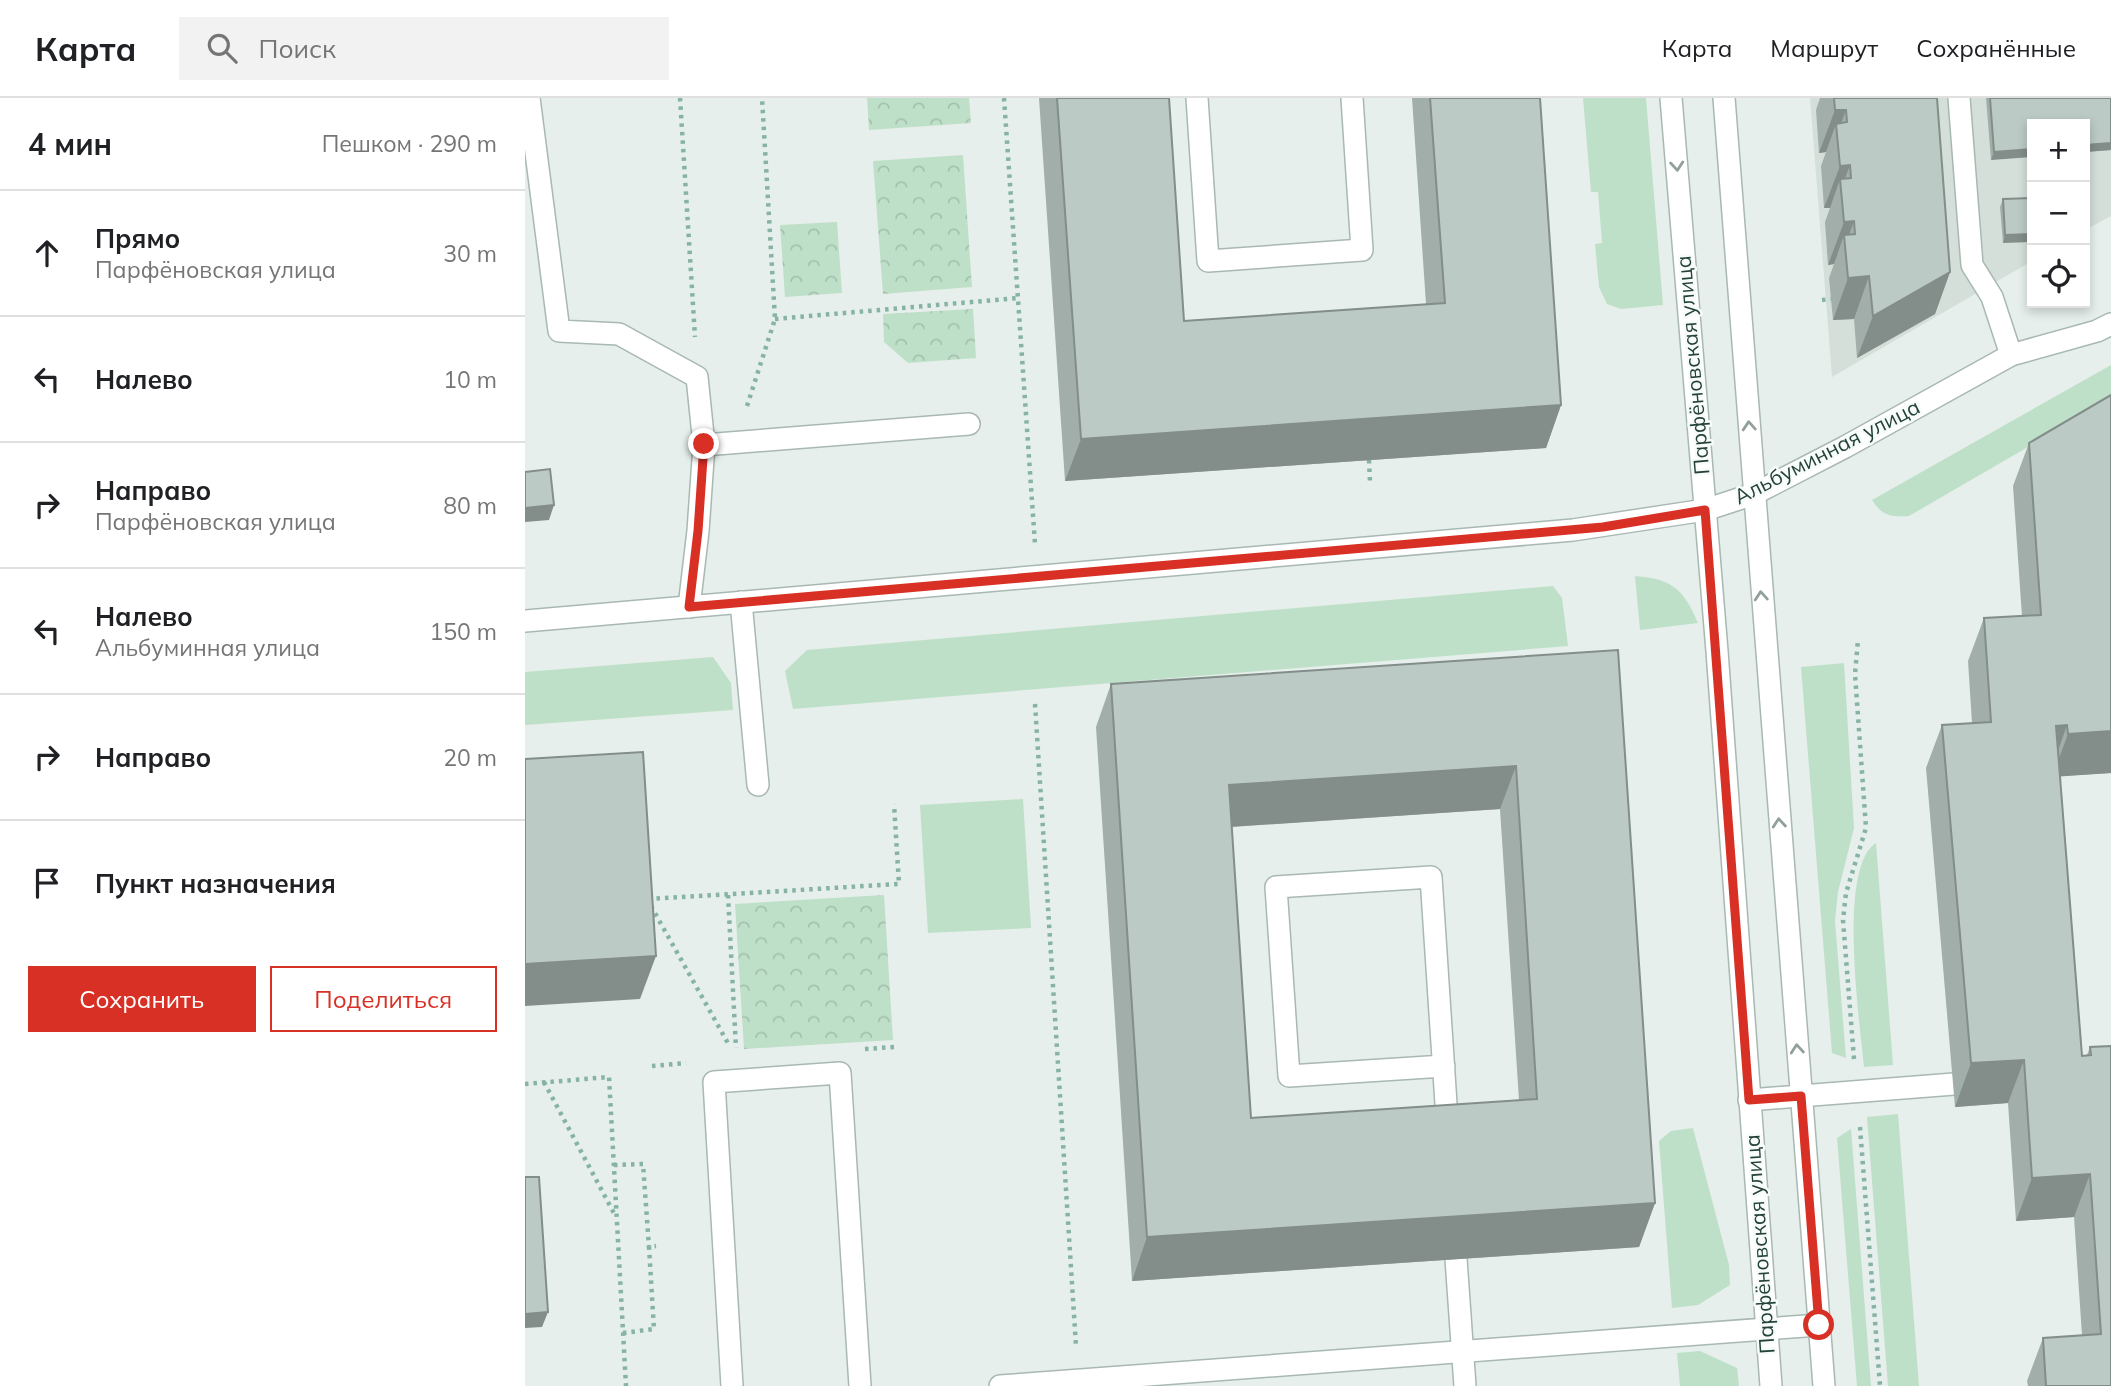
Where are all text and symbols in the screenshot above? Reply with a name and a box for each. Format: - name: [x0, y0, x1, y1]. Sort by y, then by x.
- search box: [179, 17, 669, 80]
- text: Карта: [35, 28, 137, 69]
- icon: search: [203, 29, 241, 67]
- text: Поиск: [259, 32, 336, 65]
- text: Карта: [1662, 33, 1732, 63]
- text: Маршрут: [1770, 33, 1878, 63]
- text: Сохранённые: [1916, 33, 2076, 63]
- map controls: [2027, 119, 2090, 308]
- button: +: [2027, 119, 2090, 182]
- text: 4 мин: [28, 125, 112, 163]
- text: Пешком · 290 m: [322, 129, 497, 158]
- one-way arrow: [1669, 160, 1684, 172]
- button: −: [2027, 182, 2090, 245]
- text: Прямо: [95, 222, 180, 255]
- icon: ahead: [28, 234, 66, 272]
- text: 30 m: [443, 239, 497, 268]
- button: locate: [2027, 245, 2090, 308]
- street label: Парфёновская улица: [1669, 254, 1715, 476]
- text: Парфёновская улица: [95, 255, 336, 284]
- icon: left: [28, 360, 66, 398]
- text: Налево: [95, 363, 193, 396]
- text: 10 m: [443, 365, 497, 394]
- street label: Альбуминная улица: [1729, 393, 1924, 509]
- one-way arrow: [1742, 420, 1757, 431]
- route end: [688, 428, 719, 459]
- text: Направо: [95, 474, 211, 507]
- icon: right: [28, 486, 66, 524]
- text: 80 m: [443, 491, 497, 520]
- text: Парфёновская улица: [95, 507, 336, 536]
- one-way arrow: [1754, 590, 1769, 601]
- text: Налево: [95, 600, 193, 633]
- icon: left: [28, 612, 66, 650]
- text: 150 m: [429, 617, 497, 646]
- text: Альбуминная улица: [95, 633, 320, 662]
- icon: right: [28, 738, 66, 776]
- text: Направо: [95, 741, 211, 774]
- text: 20 m: [443, 743, 497, 772]
- one-way arrow: [1772, 817, 1787, 828]
- icon: arrive: [28, 864, 66, 902]
- text: Пункт назначения: [95, 867, 336, 900]
- button: Сохранить: [28, 966, 256, 1032]
- button: Поделиться: [270, 966, 497, 1032]
- one-way arrow: [1790, 1044, 1805, 1055]
- street label: Парфёновская улица: [1738, 1133, 1780, 1355]
- route start: [1803, 1309, 1834, 1340]

